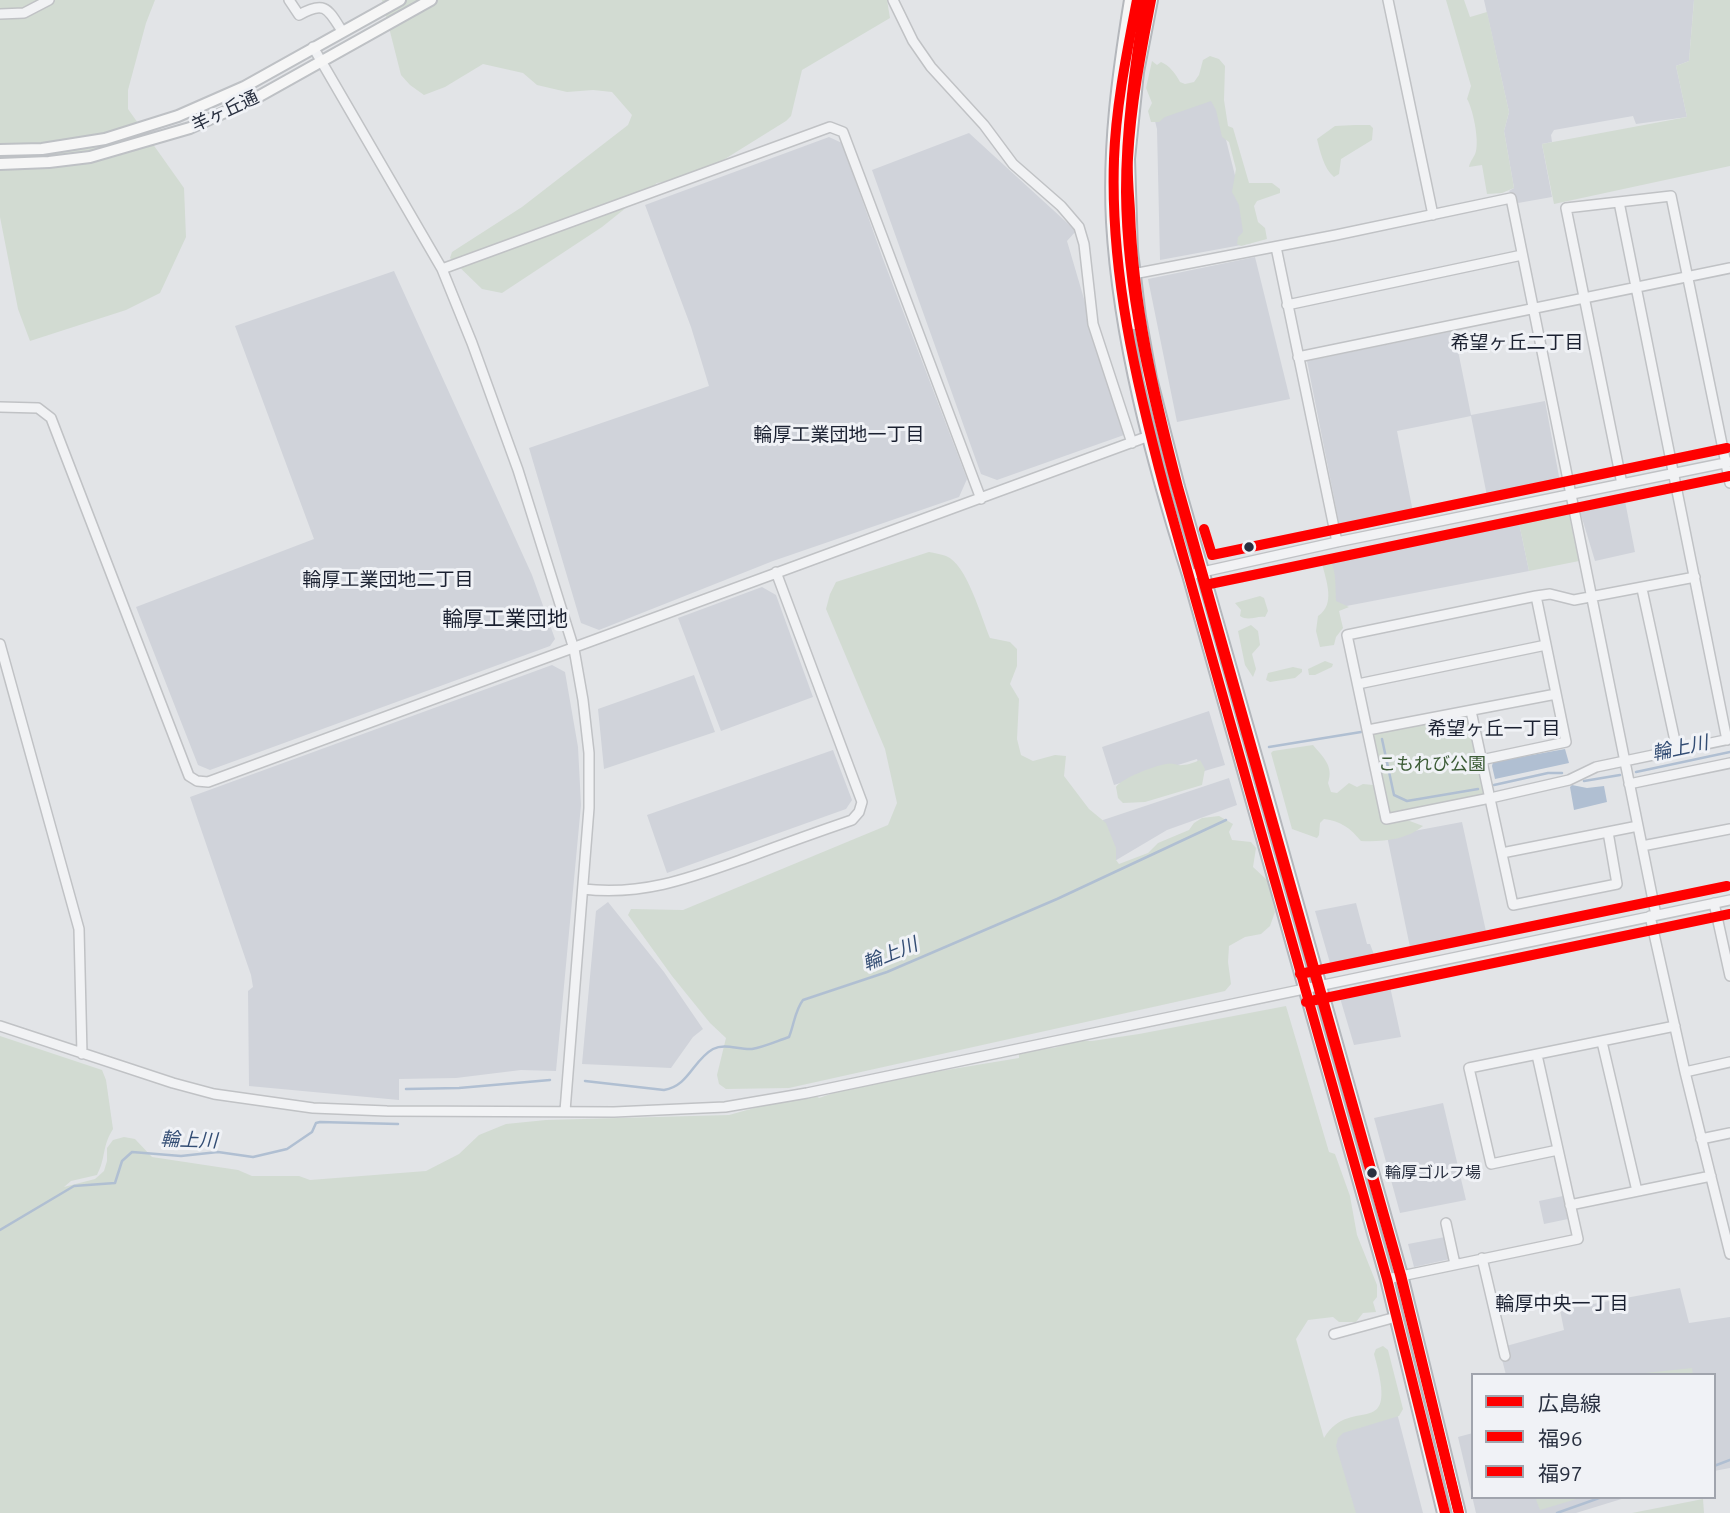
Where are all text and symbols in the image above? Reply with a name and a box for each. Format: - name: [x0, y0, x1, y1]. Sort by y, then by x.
- street label: 羊ヶ丘通: [188, 86, 262, 136]
- district label: 希望ヶ丘二丁目: [1451, 332, 1583, 354]
- district label: 輪厚工業団地一丁目: [754, 424, 924, 446]
- unlabelled marker: [1242, 540, 1256, 554]
- district label: 輪厚工業団地二丁目: [303, 569, 473, 591]
- district label: 輪厚工業団地: [442, 606, 568, 632]
- district label: 希望ヶ丘一丁目: [1428, 718, 1560, 740]
- water label: 輪上川: [1650, 731, 1710, 765]
- park label: こもれび公園: [1378, 753, 1486, 775]
- water label: 輪上川: [859, 933, 921, 975]
- water label: 輪上川: [160, 1128, 218, 1152]
- place label: 輪厚ゴルフ場: [1385, 1163, 1481, 1183]
- marker: 輪厚ゴルフ場: [1365, 1166, 1379, 1180]
- district label: 輪厚中央一丁目: [1496, 1293, 1628, 1315]
- legend: [1471, 1373, 1716, 1499]
- text: 広島線: [1538, 1391, 1601, 1415]
- text: 福96: [1538, 1426, 1583, 1450]
- text: 福97: [1538, 1461, 1583, 1485]

